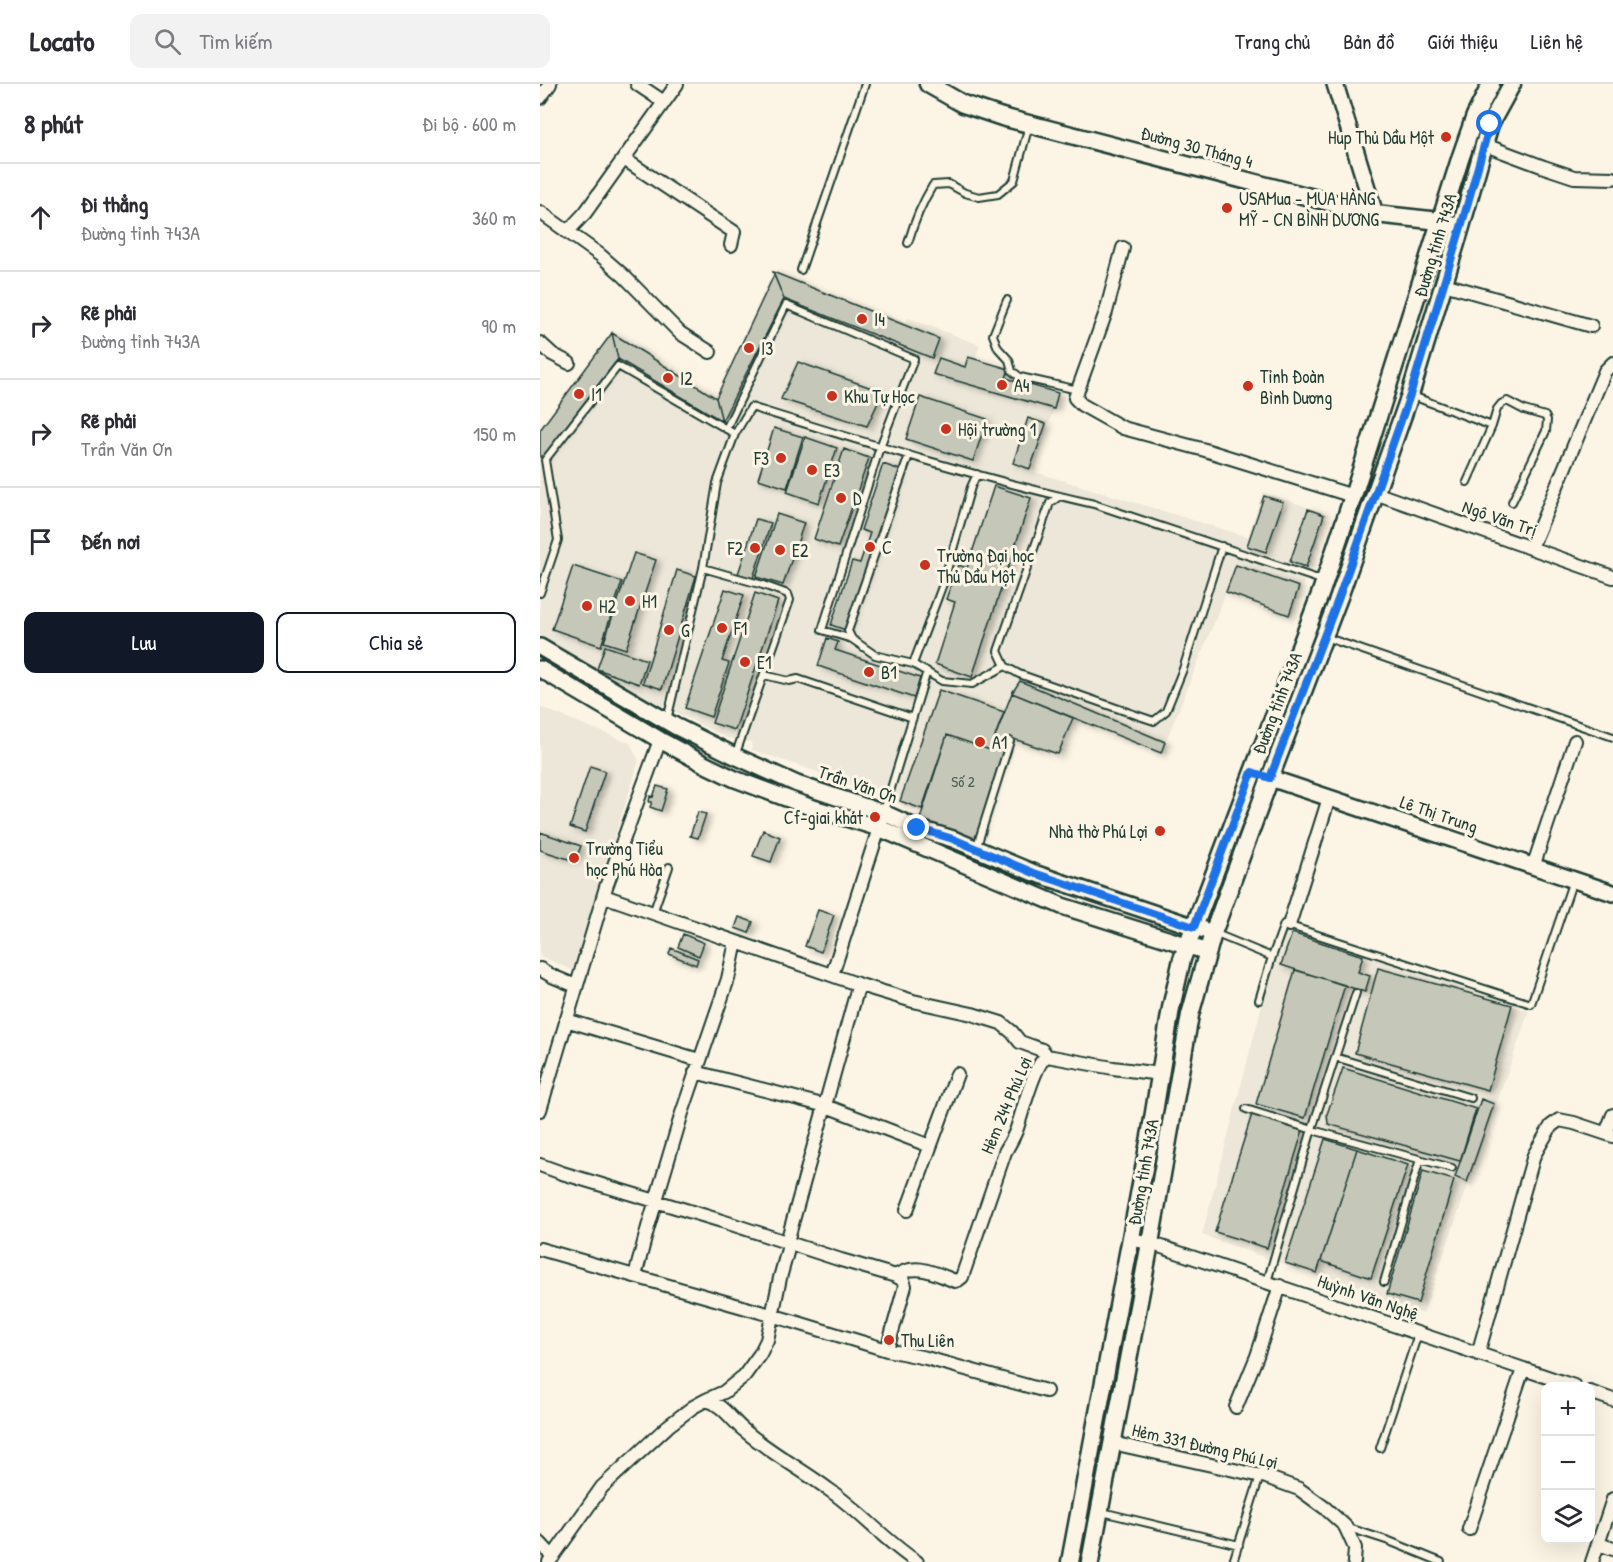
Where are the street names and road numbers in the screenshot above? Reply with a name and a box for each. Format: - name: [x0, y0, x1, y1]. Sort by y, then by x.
- street label: Đường 30 Tháng 4: [1138, 120, 1256, 174]
- street label: Đường tỉnh 743A: [1407, 190, 1463, 300]
- street label: Ngô Văn Trị: [1459, 494, 1541, 542]
- street label: Đường tỉnh 743A: [1246, 648, 1308, 758]
- street label: Trần Văn Ơn: [815, 759, 901, 809]
- street label: Lê Thị Trung: [1397, 789, 1481, 839]
- street label: Hẻm 244 Phú Lợi: [974, 1052, 1038, 1158]
- street label: Đường tỉnh 743A: [1121, 1117, 1165, 1227]
- street label: Huỳnh Văn Nghệ: [1314, 1268, 1422, 1326]
- street label: Hẻm 331 Đường Phú Lợi: [1130, 1417, 1280, 1475]

